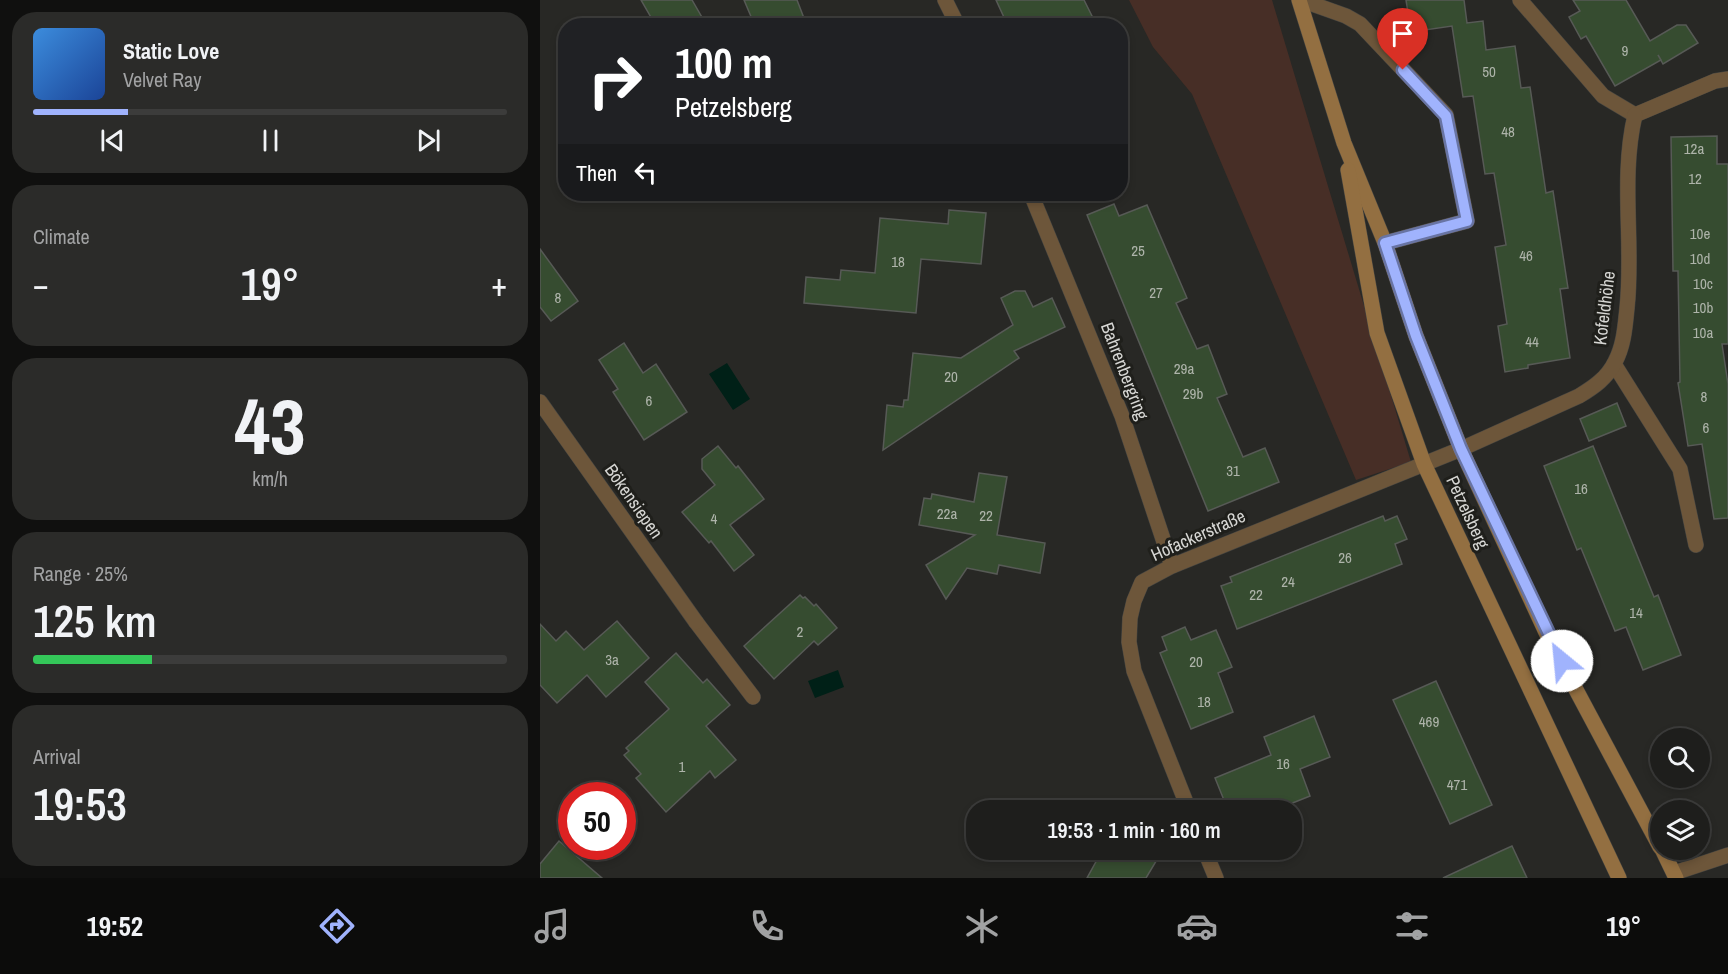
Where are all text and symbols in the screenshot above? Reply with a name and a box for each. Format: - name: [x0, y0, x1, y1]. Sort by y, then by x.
- pin: [1377, 8, 1428, 70]
- icon: arrive: [1386, 17, 1419, 50]
- text: 100 m: [675, 35, 773, 91]
- text: Static Love: [123, 36, 219, 66]
- house number: 9: [1622, 40, 1629, 61]
- icon: right: [576, 42, 654, 120]
- house number: 50: [1482, 61, 1496, 82]
- text: Velvet Ray: [123, 66, 201, 93]
- text: Petzelsberg: [675, 89, 792, 125]
- house number: 48: [1501, 121, 1515, 142]
- icon: previous: [96, 124, 129, 157]
- icon: pause: [254, 124, 287, 157]
- icon: next: [412, 124, 445, 157]
- house number: 12a: [1684, 138, 1704, 159]
- icon: left: [629, 156, 662, 189]
- text: Then: [576, 158, 617, 188]
- house number: 12: [1688, 168, 1702, 189]
- text: Climate: [33, 223, 90, 250]
- house number: 10e: [1690, 223, 1710, 244]
- house number: 25: [1131, 240, 1145, 261]
- house number: 46: [1519, 245, 1533, 266]
- house number: 10d: [1690, 248, 1710, 269]
- house number: 18: [891, 251, 905, 272]
- text: 19°: [240, 253, 300, 314]
- text: −: [33, 262, 49, 306]
- text: +: [491, 262, 507, 306]
- street label: Kofeldhöhe: [1587, 269, 1621, 347]
- house number: 10c: [1693, 273, 1713, 294]
- house number: 27: [1149, 282, 1163, 303]
- house number: 8: [555, 287, 562, 308]
- house number: 10b: [1693, 297, 1713, 318]
- street label: Bahrenbergring: [1095, 319, 1155, 424]
- house number: 10a: [1693, 322, 1713, 343]
- house number: 44: [1525, 331, 1539, 352]
- house number: 29a: [1174, 358, 1194, 379]
- house number: 20: [944, 366, 958, 387]
- text: 43: [234, 373, 306, 478]
- house number: 29b: [1183, 383, 1203, 404]
- house number: 8: [1701, 386, 1708, 407]
- house number: 6: [646, 390, 653, 411]
- house number: 6: [1703, 417, 1710, 438]
- street label: Bökensiepen: [599, 459, 669, 543]
- house number: 31: [1226, 460, 1240, 481]
- text: km/h: [252, 465, 288, 492]
- street label: Petzelsberg: [1440, 471, 1496, 553]
- house number: 16: [1574, 478, 1588, 499]
- house number: 22a: [937, 503, 957, 524]
- street label: Hofackerstraße: [1147, 503, 1249, 567]
- house number: 22: [979, 505, 993, 526]
- house number: 4: [711, 508, 718, 529]
- house number: 26: [1338, 547, 1352, 568]
- text: Range · 25%: [33, 560, 128, 587]
- house number: 24: [1281, 571, 1295, 592]
- house number: 22: [1249, 584, 1263, 605]
- text: 125 km: [33, 590, 157, 651]
- house number: 14: [1629, 602, 1643, 623]
- house number: 2: [797, 621, 804, 642]
- position arrow: [1530, 629, 1594, 693]
- house number: 3a: [605, 649, 619, 670]
- house number: 20: [1189, 651, 1203, 672]
- house number: 18: [1197, 691, 1211, 712]
- house number: 469: [1419, 711, 1439, 732]
- map controls: [1650, 728, 1710, 860]
- button: search: [1650, 728, 1710, 788]
- text: Arrival: [33, 743, 80, 770]
- house number: 16: [1276, 753, 1290, 774]
- house number: 1: [679, 756, 686, 777]
- text: 19:53: [33, 773, 127, 834]
- house number: 471: [1447, 774, 1467, 795]
- speed limit sign: 50: [558, 782, 636, 860]
- button: layers: [1650, 800, 1710, 860]
- text: 19:53 · 1 min · 160 m: [1047, 815, 1221, 845]
- icon: directions: [316, 905, 358, 947]
- icon: music: [531, 905, 573, 947]
- icon: phone: [746, 905, 788, 947]
- icon: climate: [961, 905, 1003, 947]
- icon: car: [1176, 905, 1218, 947]
- icon: filters: [1391, 905, 1433, 947]
- text: 19:52: [86, 908, 143, 944]
- text: 19°: [1606, 908, 1641, 944]

